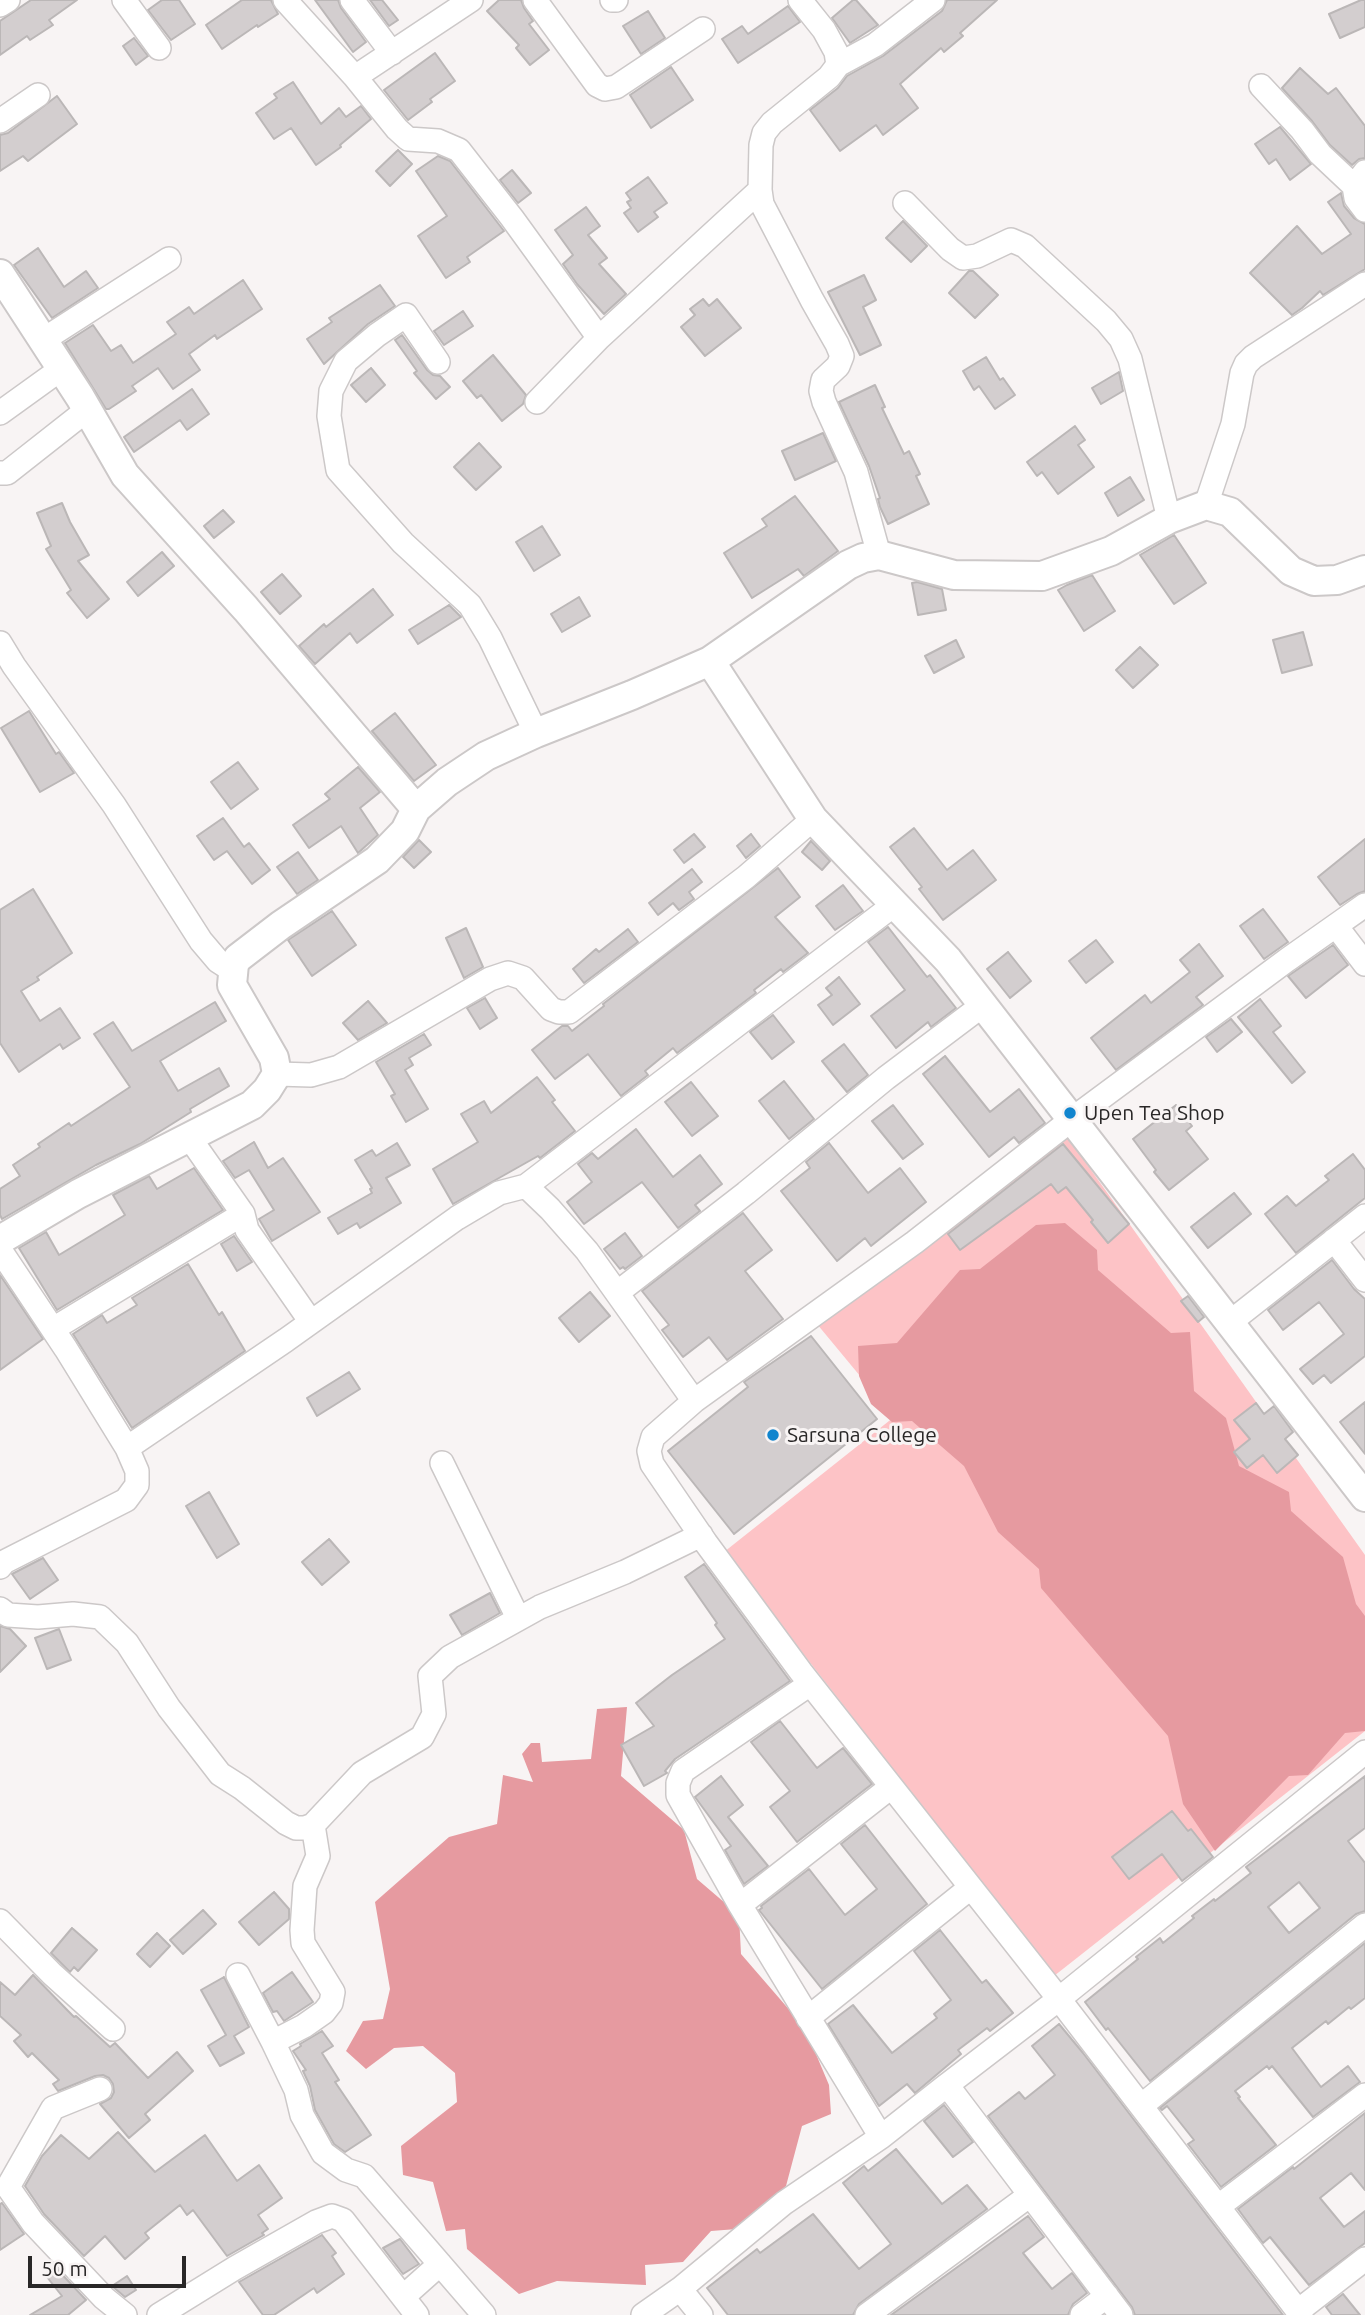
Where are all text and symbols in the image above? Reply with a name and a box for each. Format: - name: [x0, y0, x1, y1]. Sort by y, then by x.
- place label: Upen Tea Shop: [1084, 1100, 1224, 1126]
- marker: Upen Tea Shop: [1062, 1105, 1078, 1121]
- place label: Sarsuna College: [787, 1422, 937, 1448]
- marker: Sarsuna College: [765, 1427, 781, 1443]
- scale bar: [32, 2242, 189, 2286]
- text: 50 m: [41, 2256, 88, 2280]

